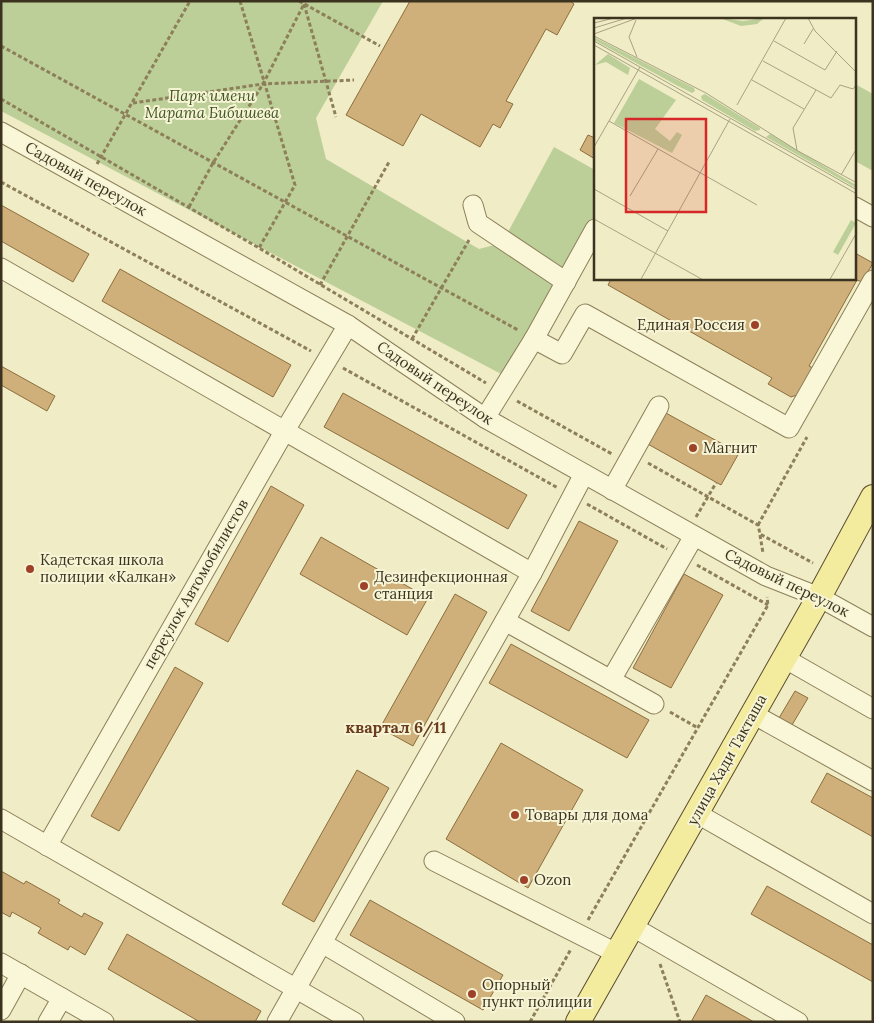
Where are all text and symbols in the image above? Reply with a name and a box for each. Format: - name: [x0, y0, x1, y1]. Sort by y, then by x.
- inset map: [594, 18, 856, 280]
- park label: Парк имени Марата Бибишева: [145, 86, 280, 122]
- street label: Садовый переулок: [22, 137, 150, 220]
- place label: Единая Россия: [637, 315, 745, 334]
- marker: Единая Россия: [749, 319, 761, 331]
- street label: Садовый переулок: [374, 337, 497, 429]
- place label: Магнит: [703, 438, 758, 457]
- marker: Магнит: [687, 442, 699, 454]
- street label: переулок Автомобилистов: [139, 495, 252, 672]
- street label: Садовый переулок: [722, 544, 853, 621]
- place label: Кадетская школа полиции «Калкан»: [40, 550, 176, 586]
- marker: Кадетская школа полиции «Калкан»: [24, 563, 36, 575]
- place label: Дезинфекционная станция: [374, 567, 508, 603]
- marker: Дезинфекционная станция: [358, 580, 370, 592]
- street label: улица Хади Такташа: [683, 691, 771, 829]
- district label: квартал 6/11: [345, 717, 447, 738]
- place label: Товары для дома: [525, 805, 649, 824]
- marker: Товары для дома: [509, 809, 521, 821]
- place label: Ozon: [534, 870, 571, 889]
- marker: Ozon: [518, 874, 530, 886]
- place label: Опорный пункт полиции: [482, 975, 592, 1011]
- marker: Опорный пункт полиции: [466, 988, 478, 1000]

